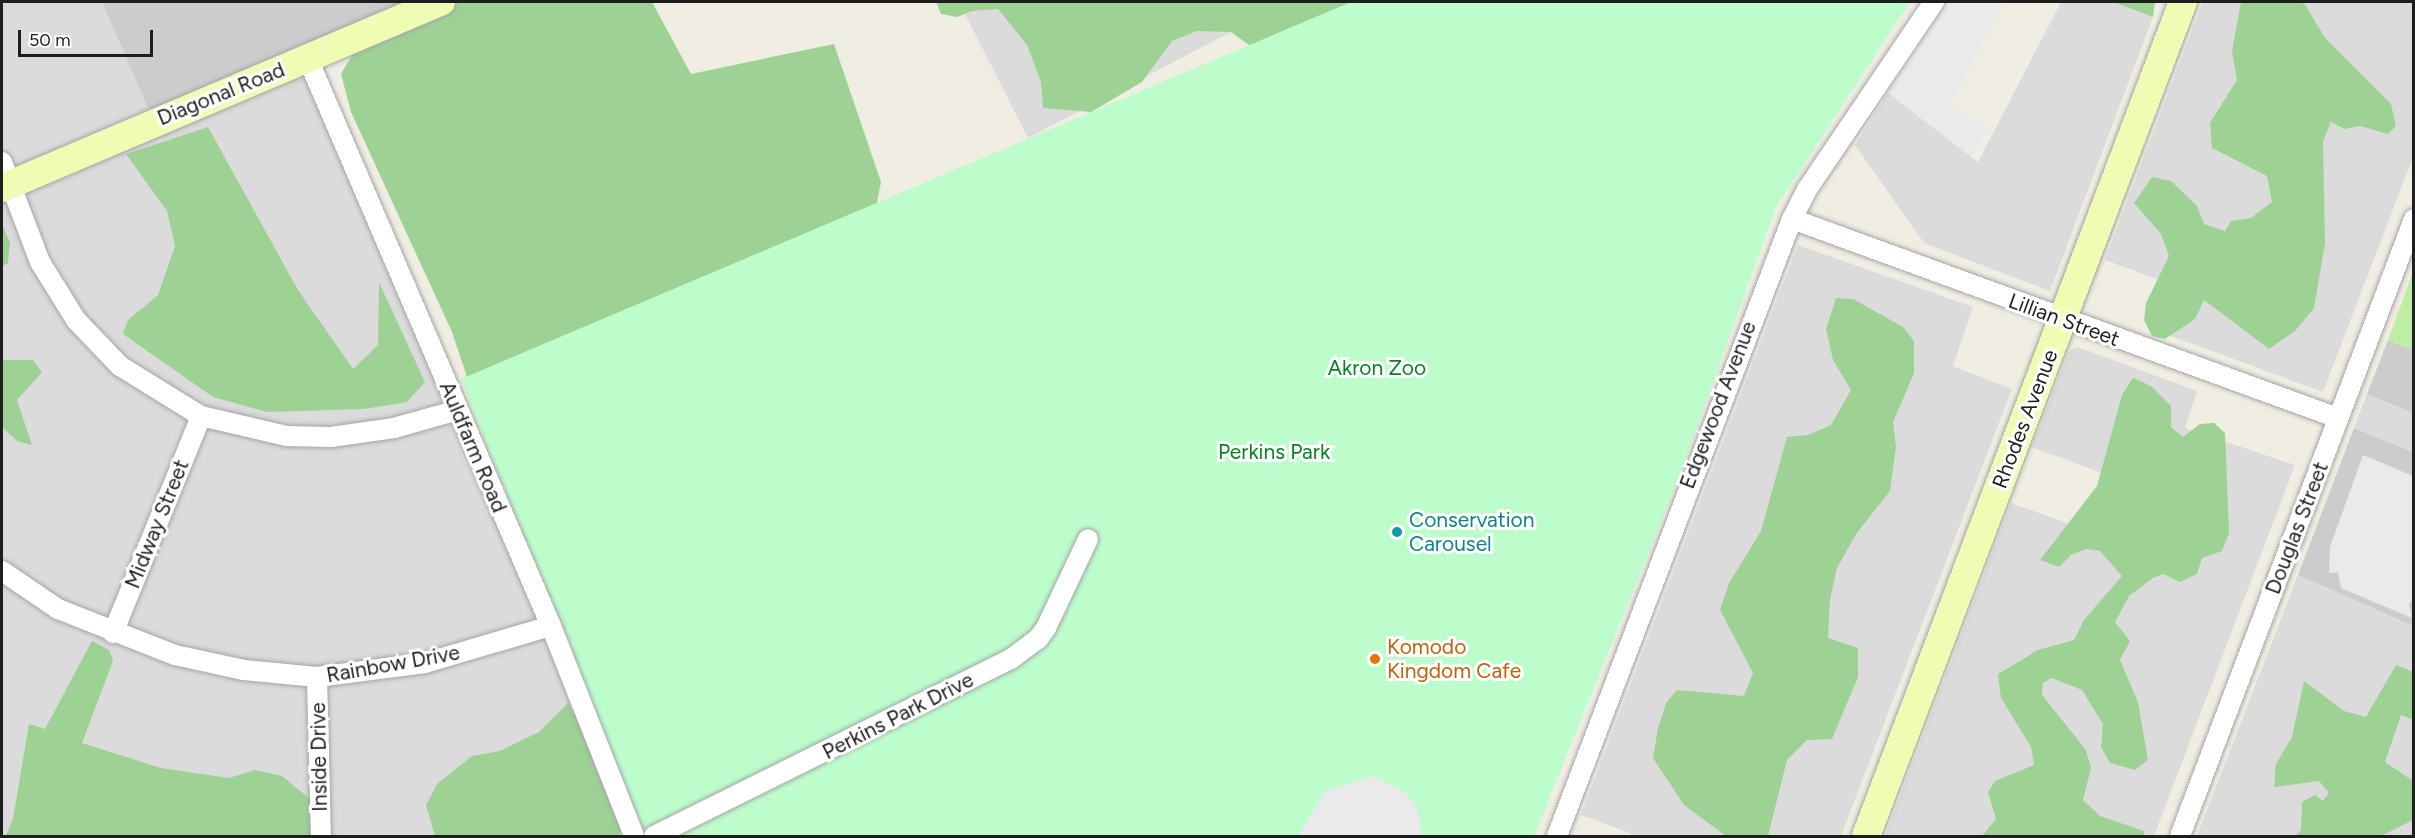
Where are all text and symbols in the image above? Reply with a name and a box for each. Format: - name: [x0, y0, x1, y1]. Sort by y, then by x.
- scale bar: [21, 18, 156, 56]
- text: 50 m: [29, 29, 71, 51]
- street label: Diagonal Road: [154, 57, 288, 131]
- street label: Lillian Street: [2005, 288, 2123, 352]
- street label: Edgewood Avenue: [1674, 318, 1762, 492]
- street label: Rhodes Avenue: [1987, 346, 2063, 492]
- park label: Akron Zoo: [1328, 355, 1426, 381]
- street label: Auldfarm Road: [434, 378, 512, 516]
- park label: Perkins Park: [1218, 439, 1330, 465]
- street label: Midway Street: [120, 456, 194, 592]
- street label: Douglas Street: [2260, 458, 2334, 598]
- place label: Conservation Carousel: [1409, 507, 1534, 557]
- marker: Conservation Carousel: [1390, 525, 1404, 539]
- place label: Komodo Kingdom Cafe: [1387, 634, 1521, 684]
- street label: Rainbow Drive: [324, 640, 462, 688]
- marker: Komodo Kingdom Cafe: [1368, 652, 1382, 666]
- street label: Perkins Park Drive: [818, 667, 978, 765]
- street label: Inside Drive: [305, 702, 333, 812]

